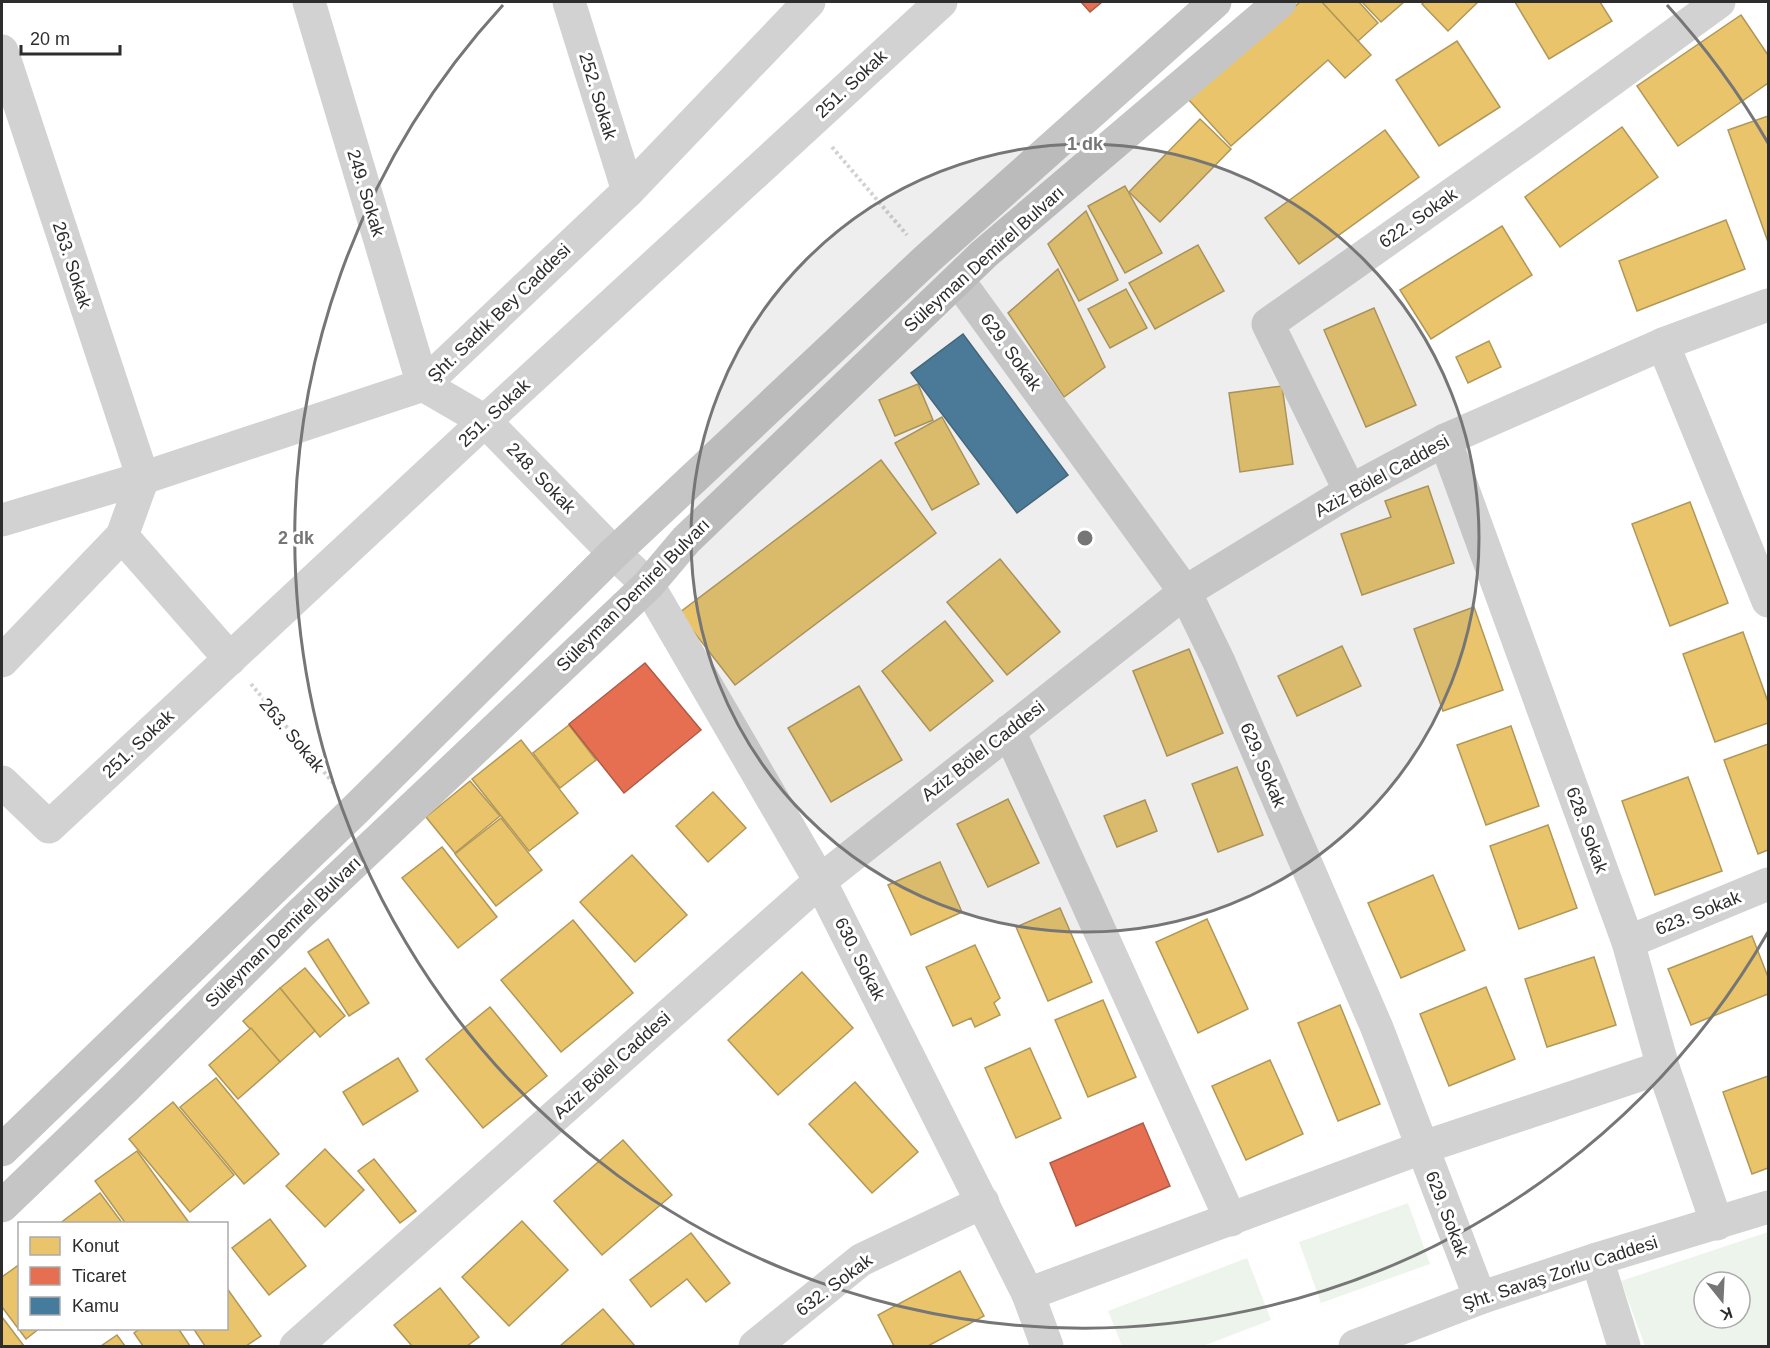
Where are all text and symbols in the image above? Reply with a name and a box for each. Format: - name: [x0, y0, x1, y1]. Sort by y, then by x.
- scale bar: [21, 18, 120, 56]
- text: 20 m: [30, 29, 70, 49]
- street label: 251. Sokak: [811, 45, 891, 122]
- street label: 252. Sokak: [575, 50, 621, 143]
- text: 1 dk: [1067, 134, 1104, 154]
- street label: 249. Sokak: [343, 147, 389, 240]
- street label: Süleyman Demirel Bulvarı: [900, 182, 1068, 336]
- street label: 622. Sokak: [1375, 183, 1461, 252]
- street label: 263. Sokak: [49, 219, 96, 312]
- street label: Şht. Sadık Bey Caddesi: [424, 240, 574, 386]
- street label: 629. Sokak: [976, 310, 1046, 395]
- street label: 251. Sokak: [454, 374, 534, 451]
- street label: Aziz Bölel Caddesi: [1312, 431, 1452, 521]
- street label: 248. Sokak: [503, 439, 580, 518]
- street label: Süleyman Demirel Bulvarı: [552, 514, 714, 676]
- text: 2 dk: [278, 528, 315, 548]
- centre of rings: [1075, 528, 1095, 548]
- street label: 263. Sokak: [255, 694, 329, 777]
- street label: Aziz Bölel Caddesi: [918, 697, 1048, 805]
- street label: 251. Sokak: [98, 705, 178, 782]
- street label: 629. Sokak: [1236, 720, 1290, 811]
- street label: 628. Sokak: [1562, 784, 1612, 877]
- street label: Süleyman Demirel Bulvarı: [201, 853, 365, 1011]
- street label: 623. Sokak: [1653, 886, 1744, 939]
- street label: 630. Sokak: [831, 914, 890, 1005]
- street label: Aziz Bölel Caddesi: [550, 1007, 674, 1123]
- street label: 629. Sokak: [1422, 1168, 1473, 1261]
- legend: [18, 1222, 228, 1330]
- street label: Şht. Savaş Zorlu Caddesi: [1460, 1232, 1660, 1314]
- text: Konut: [72, 1236, 119, 1256]
- street label: 632. Sokak: [792, 1249, 877, 1320]
- text: Ticaret: [72, 1266, 126, 1286]
- north arrow: [1692, 1270, 1752, 1330]
- text: Kamu: [72, 1296, 119, 1316]
- text: K: [1718, 1304, 1735, 1324]

